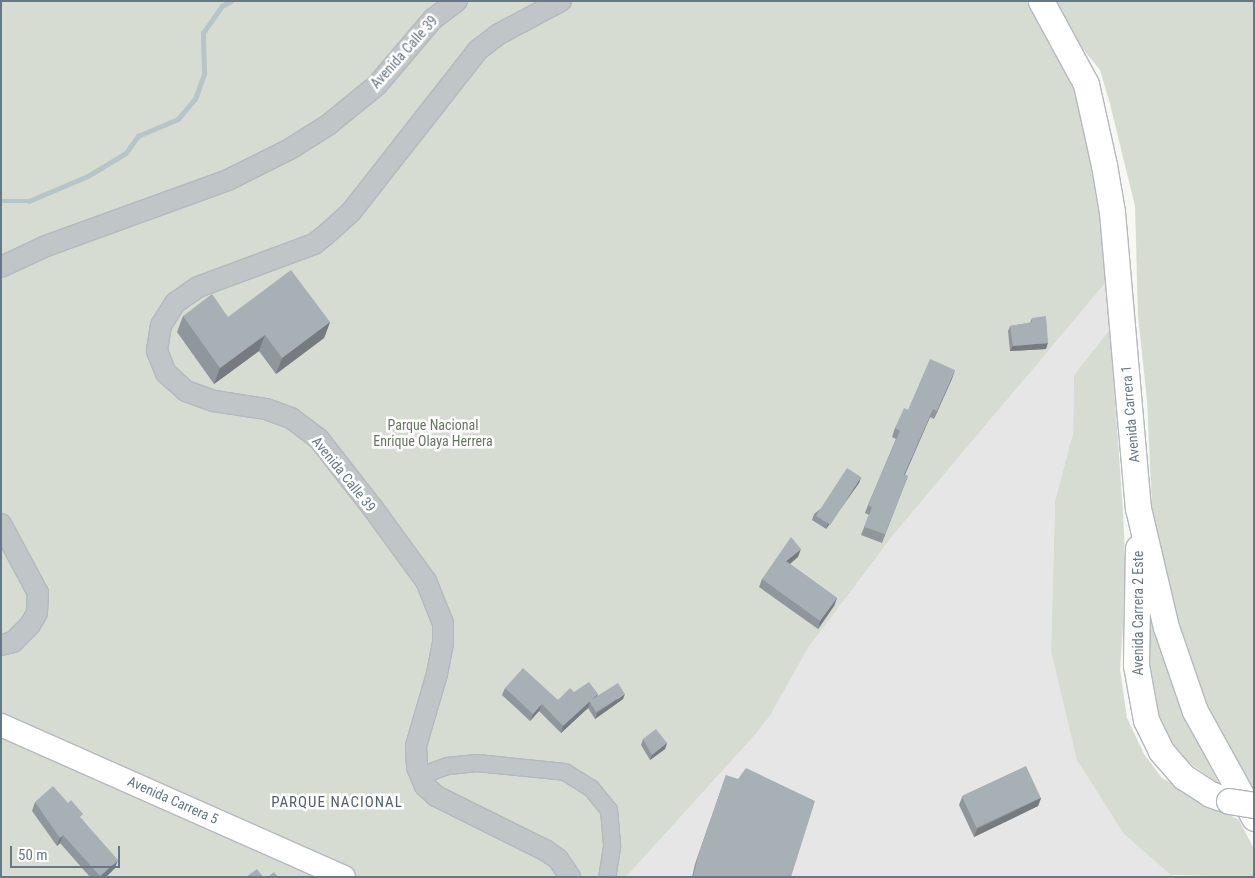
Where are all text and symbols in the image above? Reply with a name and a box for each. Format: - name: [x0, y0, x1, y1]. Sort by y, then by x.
- street label: Avenida Calle 39: [367, 12, 441, 92]
- street label: Avenida Carrera 1: [1117, 365, 1143, 463]
- park label: Parque Nacional Enrique Olaya Herrera: [373, 417, 493, 450]
- street label: Avenida Calle 39: [309, 433, 379, 515]
- street label: Avenida Carrera 2 Este: [1130, 551, 1146, 675]
- street label: Avenida Carrera 5: [125, 773, 221, 827]
- district label: PARQUE NACIONAL: [269, 794, 405, 812]
- scale bar: [12, 836, 122, 868]
- text: 50 m: [18, 846, 48, 864]

